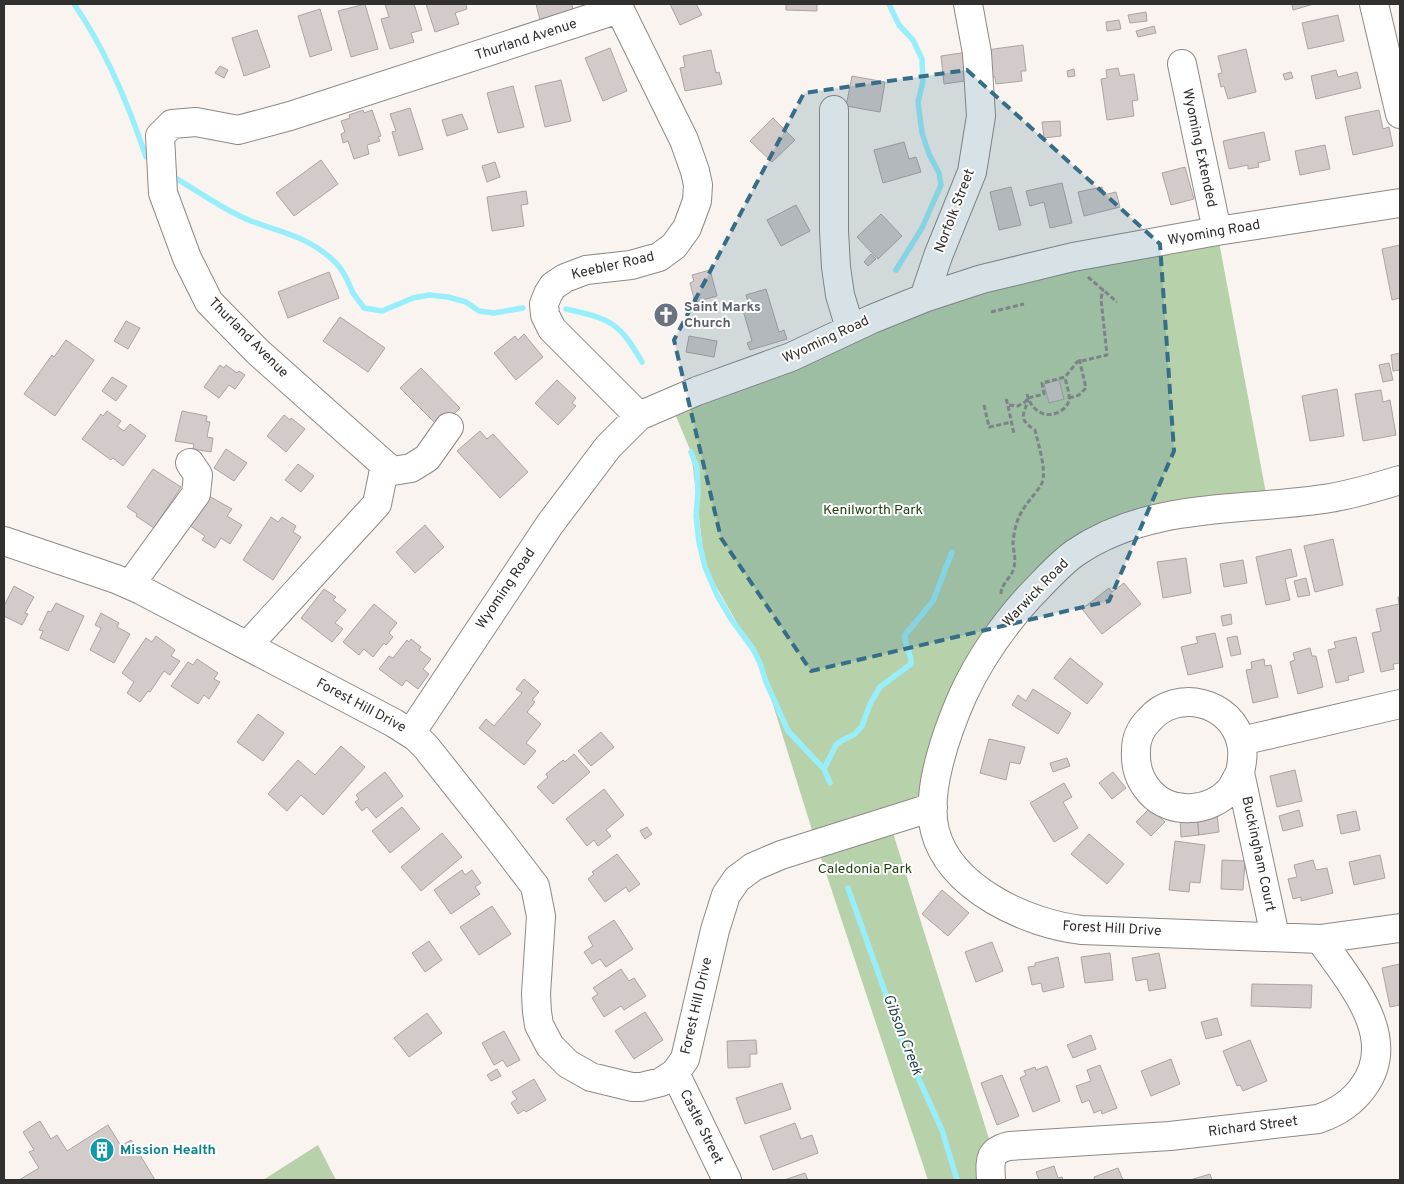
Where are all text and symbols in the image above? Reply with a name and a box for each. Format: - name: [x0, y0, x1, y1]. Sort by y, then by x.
- street label: Thurland Avenue: [473, 16, 579, 64]
- street label: Wyoming Extended: [1178, 87, 1220, 209]
- street label: Norfolk Street: [931, 167, 979, 255]
- street label: Wyoming Road: [1166, 216, 1262, 250]
- street label: Keebler Road: [570, 248, 656, 284]
- street label: Thurland Avenue: [204, 294, 292, 382]
- place label: Saint Marks Church: [684, 299, 761, 332]
- church icon: Saint Marks Church: [653, 302, 679, 328]
- street label: Wyoming Road: [780, 312, 872, 368]
- park label: Kenilworth Park: [823, 502, 923, 519]
- street label: Wyoming Road: [473, 545, 539, 633]
- street label: Warwick Road: [999, 555, 1073, 631]
- street label: Forest Hill Drive: [313, 675, 409, 737]
- street label: Buckingham Court: [1237, 795, 1279, 913]
- park label: Caledonia Park: [818, 861, 912, 878]
- street label: Forest Hill Drive: [1062, 918, 1162, 940]
- street label: Forest Hill Drive: [678, 956, 716, 1056]
- water label: Gibson Creek: [878, 992, 926, 1079]
- street label: Castle Street: [676, 1087, 726, 1167]
- street label: Richard Street: [1207, 1113, 1299, 1141]
- building icon: Mission Health: [89, 1137, 115, 1163]
- place label: Mission Health: [120, 1142, 216, 1159]

